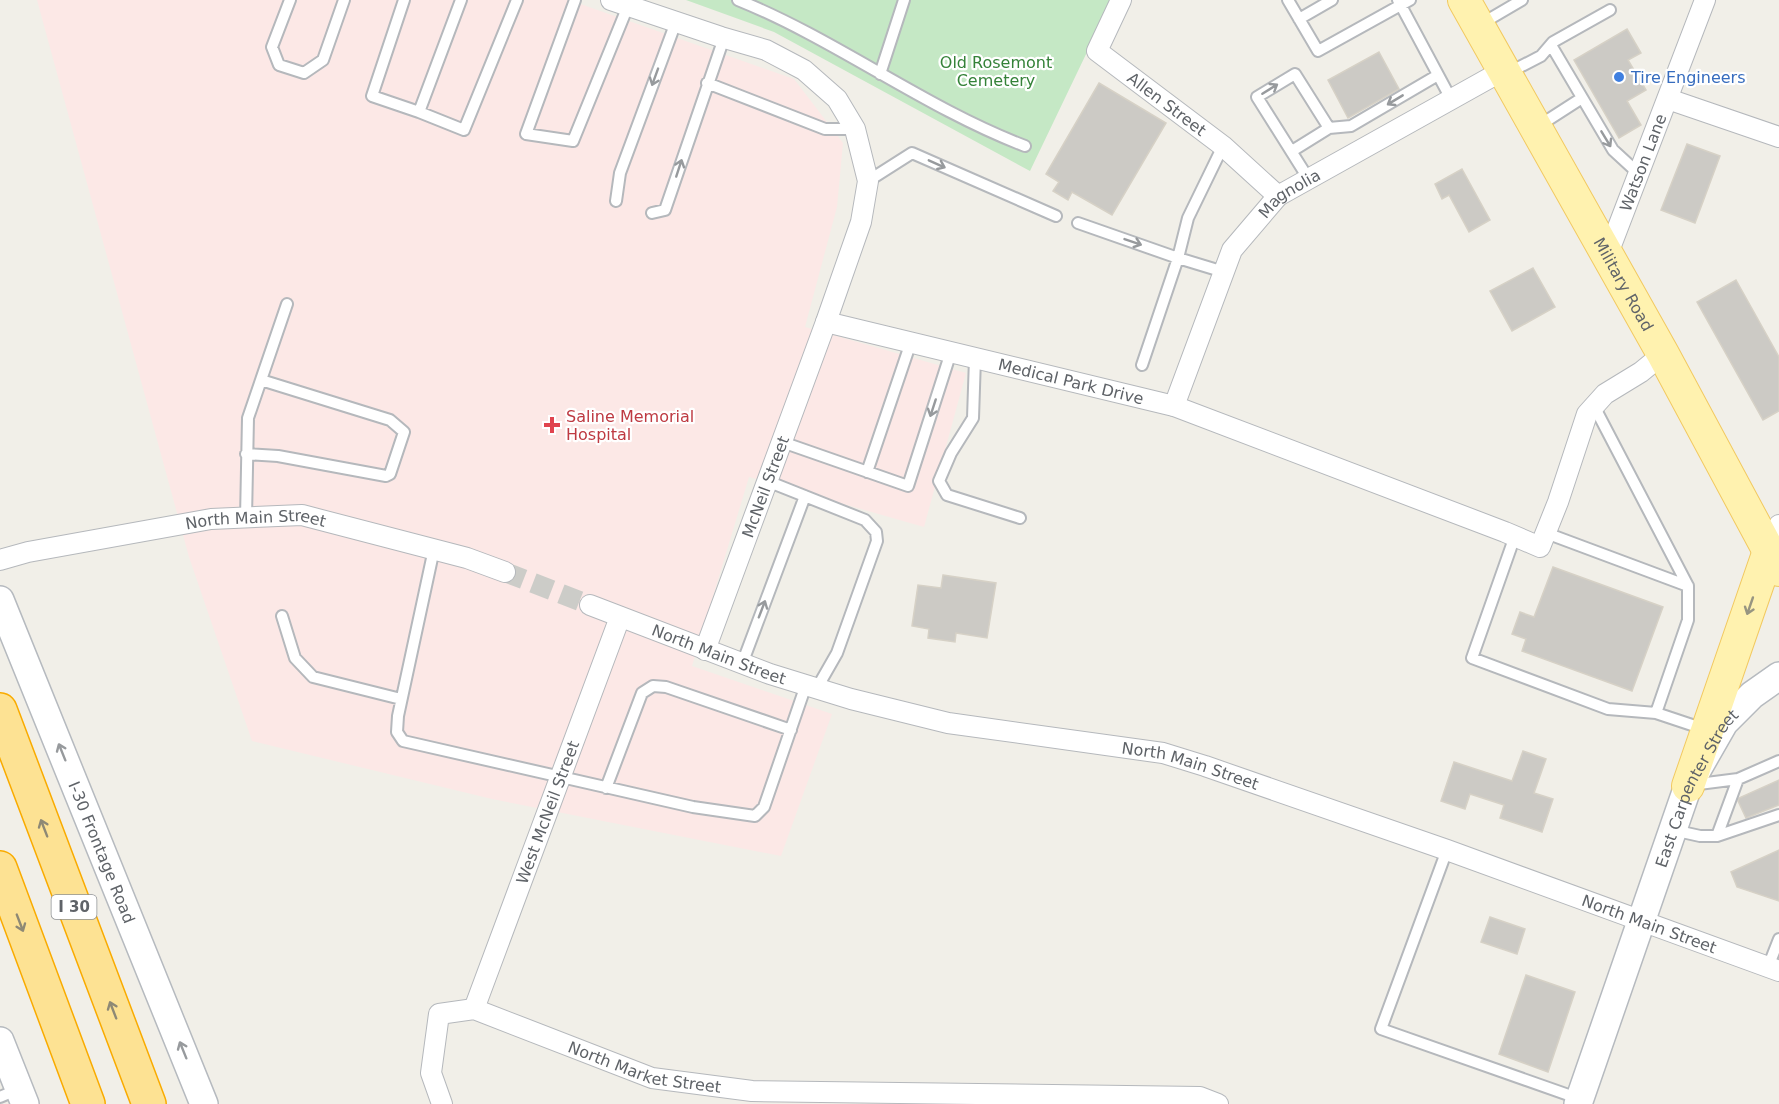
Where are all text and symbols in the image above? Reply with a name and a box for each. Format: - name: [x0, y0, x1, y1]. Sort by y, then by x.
- park label: Old Rosemont Cemetery: [940, 53, 1052, 90]
- one-way arrow: [649, 67, 660, 86]
- street label: Allen Street: [1124, 68, 1210, 140]
- place label: Tire Engineers: [1630, 68, 1745, 87]
- marker: Tire Engineers: [1612, 70, 1626, 84]
- one-way arrow: [1261, 82, 1278, 94]
- one-way arrow: [1387, 95, 1404, 107]
- street label: Watson Lane: [1616, 111, 1670, 214]
- one-way arrow: [1601, 130, 1613, 147]
- one-way arrow: [927, 158, 945, 170]
- one-way arrow: [675, 159, 686, 178]
- street label: Magnolia: [1255, 165, 1324, 222]
- street label: Military Road: [1589, 234, 1657, 335]
- one-way arrow: [1123, 238, 1142, 249]
- street label: Medical Park Drive: [996, 355, 1145, 408]
- one-way arrow: [927, 398, 938, 417]
- place label: Saline Memorial Hospital: [566, 407, 694, 444]
- marker: Saline Memorial Hospital: [543, 416, 561, 434]
- street label: McNeil Street: [738, 433, 793, 540]
- street label: North Main Street: [184, 506, 328, 533]
- one-way arrow: [1744, 596, 1755, 615]
- one-way arrow: [758, 600, 769, 619]
- street label: North Main Street: [649, 621, 788, 688]
- street label: East Carpenter Street: [1652, 705, 1742, 870]
- street label: West McNeil Street: [512, 738, 583, 887]
- street label: North Main Street: [1121, 738, 1261, 794]
- one-way arrow: [56, 744, 67, 762]
- street label: I-30 Frontage Road: [64, 779, 139, 926]
- one-way arrow: [38, 819, 49, 837]
- street label: North Main Street: [1579, 891, 1719, 957]
- road number: I 30: [52, 895, 97, 919]
- one-way arrow: [16, 913, 27, 932]
- one-way arrow: [107, 1001, 118, 1020]
- street label: North Market Street: [565, 1037, 722, 1097]
- one-way arrow: [177, 1041, 188, 1059]

